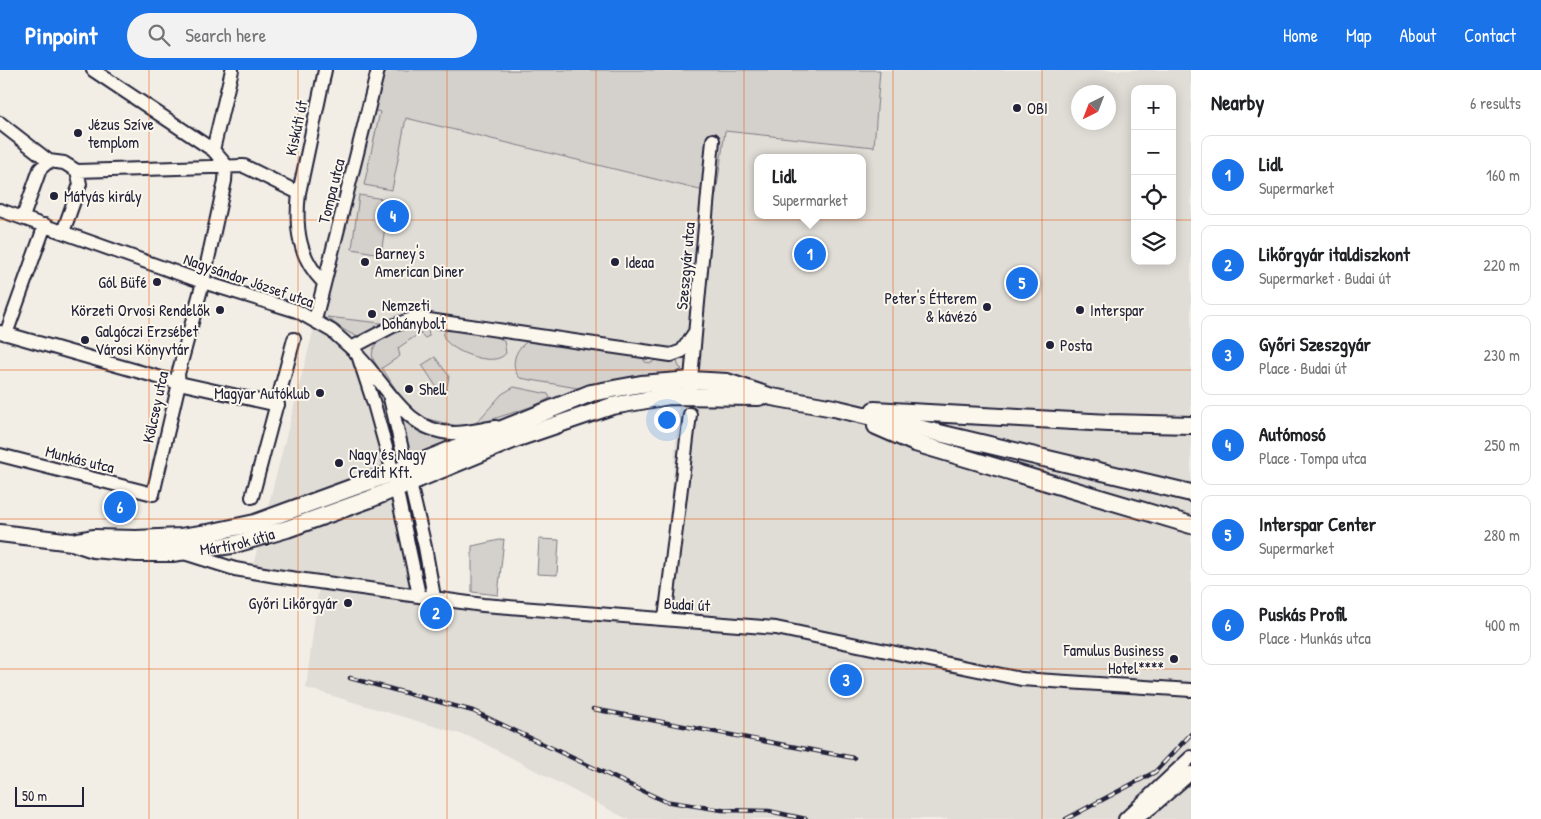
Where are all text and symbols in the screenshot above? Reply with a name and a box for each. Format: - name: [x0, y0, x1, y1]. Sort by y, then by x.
- search box: [127, 13, 477, 58]
- text: Pinpoint: [25, 19, 97, 51]
- icon: search: [145, 21, 173, 49]
- text: Search here: [185, 22, 266, 48]
- text: Home: [1283, 23, 1318, 48]
- text: Map: [1346, 23, 1371, 48]
- text: About: [1399, 23, 1436, 48]
- text: Contact: [1464, 23, 1516, 48]
- north arrow: [1071, 85, 1116, 130]
- map controls: [1131, 85, 1176, 265]
- button: +: [1131, 85, 1176, 130]
- text: Nearby: [1211, 88, 1264, 117]
- text: 6 results: [1470, 92, 1521, 114]
- place label: OBI: [1027, 97, 1048, 119]
- street label: Kiskúti út: [279, 98, 313, 158]
- marker: OBI: [1011, 102, 1023, 114]
- place label: Jézus Szíve templom: [88, 113, 155, 153]
- marker: Jézus Szíve templom: [72, 127, 84, 139]
- button: −: [1131, 130, 1176, 175]
- text: Lidl: [1259, 151, 1283, 177]
- popup: [754, 154, 866, 219]
- street label: Tompa utca: [312, 156, 350, 226]
- text: Lidl: [773, 163, 796, 189]
- text: 1: [1225, 164, 1231, 186]
- text: 160 m: [1486, 164, 1520, 186]
- button: locate: [1131, 175, 1176, 220]
- text: Supermarket: [1259, 177, 1334, 199]
- place label: Mátyás király: [64, 185, 142, 207]
- text: Supermarket: [773, 189, 847, 211]
- marker: Mátyás király: [48, 190, 60, 202]
- pin: 4: [377, 197, 409, 235]
- button: layers: [1131, 220, 1176, 265]
- street label: Szeszgyár utca: [670, 221, 700, 311]
- pin: 1: [794, 235, 826, 273]
- text: Likőrgyár italdiszkont: [1259, 241, 1410, 267]
- place label: Barney's American Diner: [375, 242, 464, 282]
- street label: Nagysándor József utca: [181, 247, 317, 313]
- place label: Ideaa: [625, 251, 654, 273]
- text: 2: [1224, 254, 1232, 276]
- text: 220 m: [1483, 254, 1520, 276]
- marker: Barney's American Diner: [359, 256, 371, 268]
- marker: Ideaa: [609, 256, 621, 268]
- pin: 5: [1006, 264, 1038, 302]
- text: Supermarket · Budai út: [1259, 267, 1391, 289]
- place label: Gól Büfé: [98, 271, 148, 293]
- marker: Gól Büfé: [151, 276, 163, 288]
- place label: Peter's Étterem & kávézó: [885, 287, 978, 327]
- place label: Nemzeti Dohánybolt: [382, 294, 446, 334]
- place label: Körzeti Orvosi Rendelők: [71, 299, 210, 321]
- place label: Interspar: [1090, 299, 1144, 321]
- marker: Peter's Étterem & kávézó: [981, 301, 993, 313]
- marker: Körzeti Orvosi Rendelők: [214, 304, 226, 316]
- marker: Interspar: [1074, 304, 1086, 316]
- marker: Nemzeti Dohánybolt: [366, 308, 378, 320]
- place label: Galgóczi Erzsébet Városi Könyvtár: [95, 320, 199, 360]
- text: Győri Szeszgyár: [1259, 331, 1371, 357]
- marker: Galgóczi Erzsébet Városi Könyvtár: [79, 334, 91, 346]
- place label: Posta: [1060, 334, 1092, 356]
- marker: Posta: [1044, 339, 1056, 351]
- text: 3: [1224, 344, 1232, 366]
- text: 230 m: [1484, 344, 1520, 366]
- text: Place · Budai út: [1259, 357, 1347, 379]
- street label: Kölcsey utca: [137, 369, 173, 445]
- place label: Shell: [419, 378, 446, 400]
- place label: Magyar Autóklub: [214, 382, 310, 404]
- marker: Shell: [403, 383, 415, 395]
- marker: Magyar Autóklub: [314, 387, 326, 399]
- your location: [654, 407, 680, 433]
- text: Autómosó: [1259, 421, 1326, 447]
- text: 4: [1225, 434, 1231, 456]
- text: 250 m: [1484, 434, 1520, 456]
- street label: Munkás utca: [43, 440, 117, 478]
- place label: Nagy és Nagy Credit Kft.: [349, 443, 426, 483]
- text: Place · Tompa utca: [1259, 447, 1366, 469]
- marker: Nagy és Nagy Credit Kft.: [333, 457, 345, 469]
- pin: 6: [104, 488, 136, 526]
- text: Interspar Center: [1259, 511, 1376, 537]
- street label: Mártírok útja: [198, 522, 277, 560]
- text: 5: [1225, 524, 1231, 546]
- text: 280 m: [1484, 524, 1520, 546]
- text: Supermarket: [1259, 537, 1334, 559]
- place label: Győri Likőrgyár: [249, 592, 338, 614]
- street label: Budai út: [663, 592, 711, 616]
- pin: 2: [420, 594, 452, 632]
- marker: Győri Likőrgyár: [342, 597, 354, 609]
- text: Puskás Profil: [1259, 601, 1347, 627]
- text: 6: [1225, 614, 1231, 636]
- text: 400 m: [1485, 614, 1520, 636]
- text: Place · Munkás utca: [1259, 627, 1371, 649]
- place label: Famulus Business Hotel****: [1063, 639, 1164, 679]
- marker: Famulus Business Hotel****: [1168, 653, 1180, 665]
- pin: 3: [830, 661, 862, 699]
- scale bar: [15, 784, 84, 807]
- text: 50 m: [22, 786, 47, 805]

